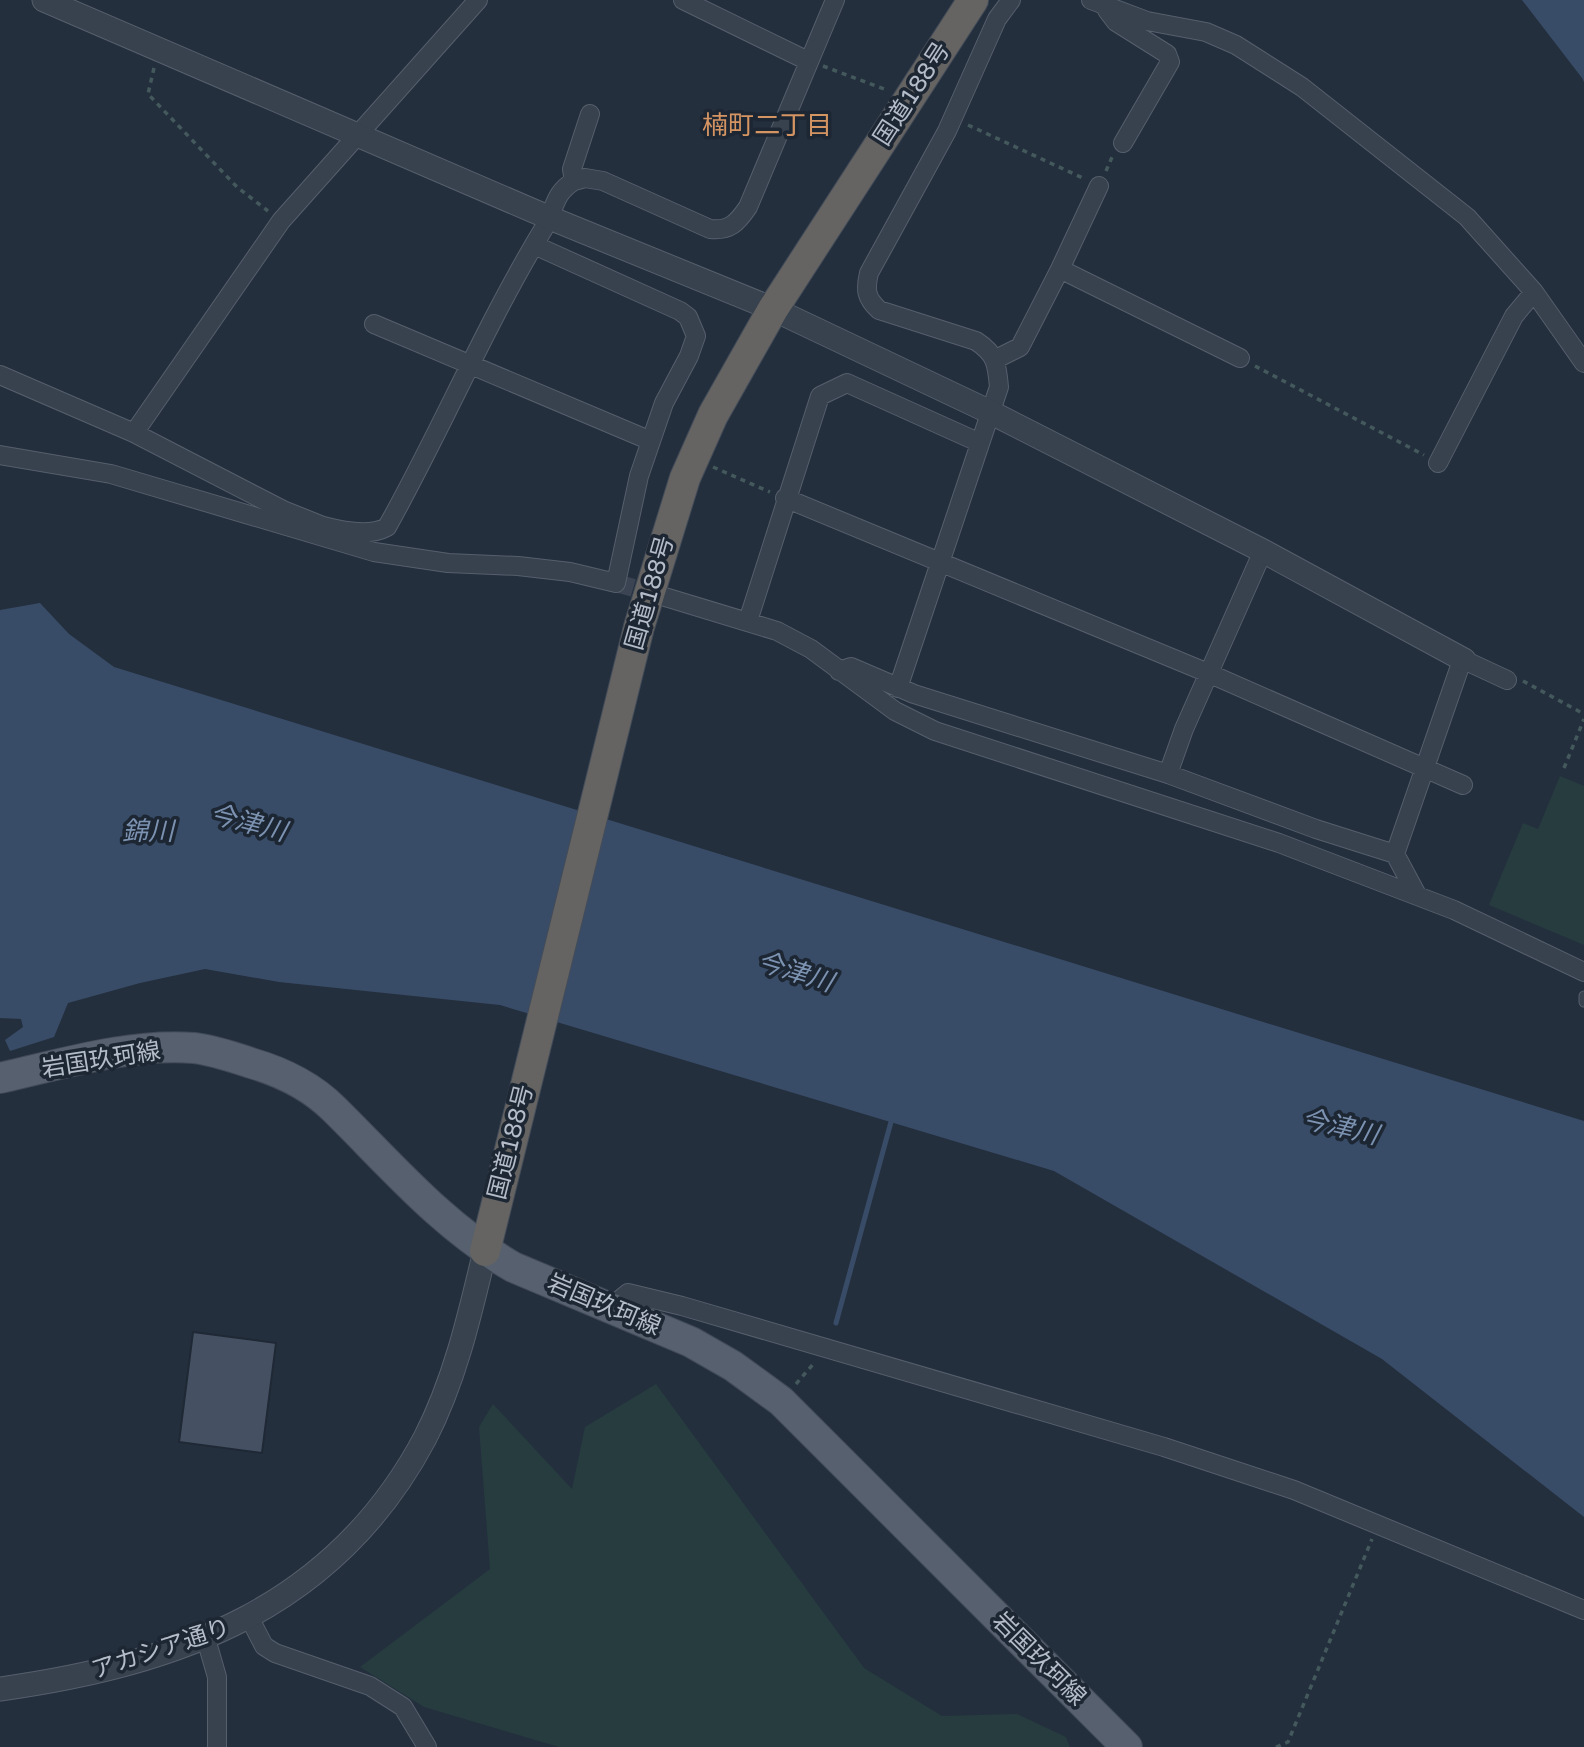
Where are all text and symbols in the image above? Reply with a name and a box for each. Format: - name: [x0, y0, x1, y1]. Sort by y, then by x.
- street label: 国道188号: [868, 37, 956, 151]
- district label: 楠町二丁目: [702, 110, 832, 141]
- street label: 国道188号: [620, 533, 680, 653]
- water label: 今津川: [206, 799, 292, 848]
- water label: 錦川: [122, 816, 177, 847]
- water label: 今津川: [753, 946, 840, 999]
- street label: 岩国玖珂線: [39, 1036, 163, 1084]
- street label: 国道188号: [483, 1082, 539, 1202]
- water label: 今津川: [1299, 1103, 1384, 1152]
- street label: 岩国玖珂線: [543, 1268, 665, 1342]
- street label: 岩国玖珂線: [986, 1606, 1092, 1712]
- street label: アカシア通り: [88, 1613, 234, 1685]

